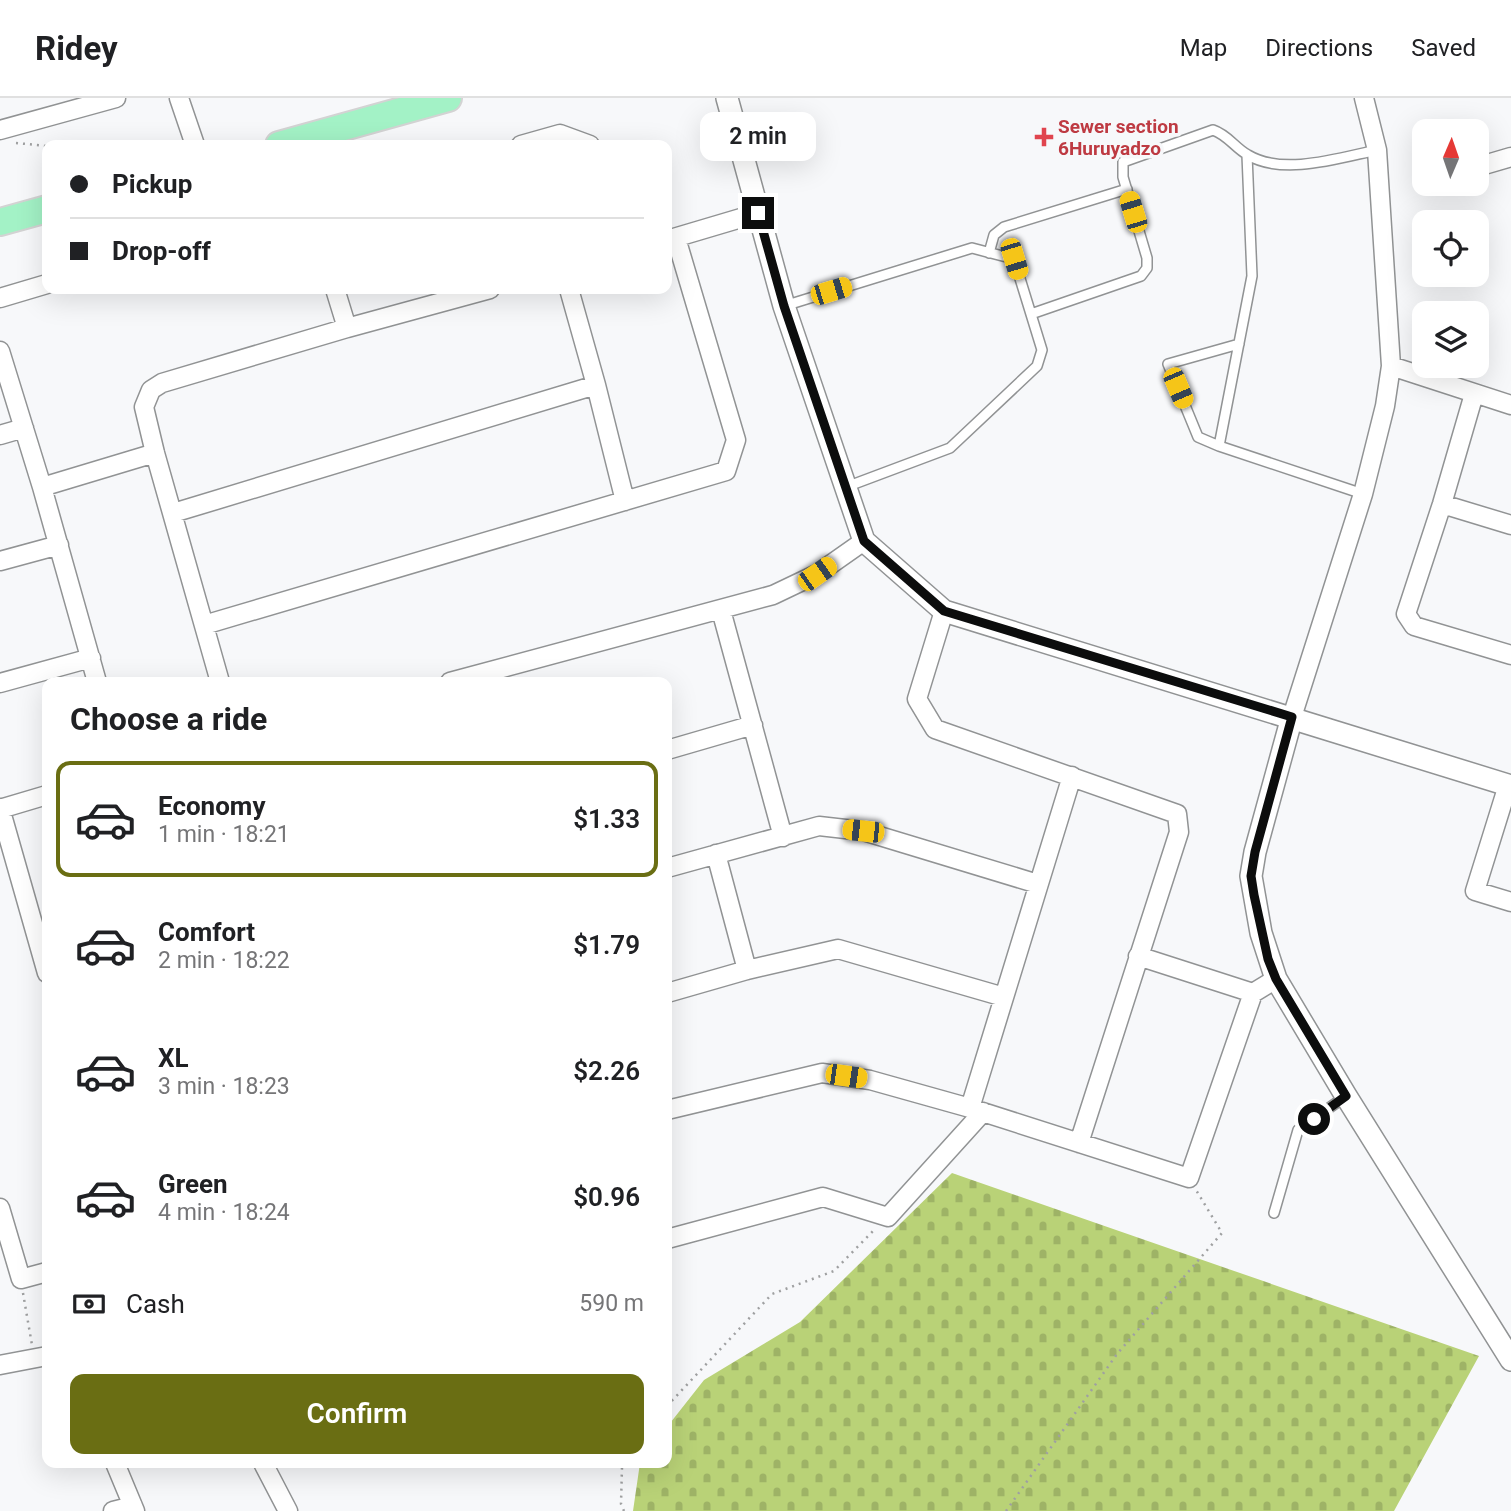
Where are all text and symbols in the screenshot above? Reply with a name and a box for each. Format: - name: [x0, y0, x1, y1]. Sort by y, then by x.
- text: Ridey: [35, 29, 118, 68]
- text: Map: [1180, 34, 1227, 62]
- text: Directions: [1265, 34, 1373, 62]
- text: Saved: [1411, 34, 1476, 62]
- callout: 2 min: [700, 111, 816, 160]
- place label: Sewer section 6Huruyadzo: [1058, 115, 1179, 160]
- north arrow: [1412, 119, 1489, 196]
- map controls: [1412, 119, 1489, 378]
- text: 2 min: [729, 123, 787, 150]
- marker: Sewer section 6Huruyadzo: [1036, 129, 1052, 145]
- text: Pickup: [112, 169, 192, 199]
- car: [1117, 189, 1150, 235]
- route end: [742, 197, 774, 229]
- button: locate: [1412, 210, 1489, 287]
- text: Drop-off: [112, 236, 211, 266]
- car: [998, 236, 1031, 282]
- car: [808, 275, 855, 307]
- button: layers: [1412, 301, 1489, 378]
- car: [1161, 365, 1196, 411]
- car: [794, 553, 841, 595]
- text: Choose a ride: [70, 700, 267, 738]
- icon: car: [74, 788, 137, 851]
- text: Economy: [158, 791, 265, 821]
- text: $1.33: [573, 804, 640, 834]
- car: [842, 818, 885, 844]
- text: 1 min · 18:21: [158, 821, 290, 848]
- icon: car: [74, 914, 137, 977]
- text: Comfort: [158, 917, 255, 947]
- text: $1.79: [573, 930, 640, 960]
- text: 2 min · 18:22: [158, 947, 290, 974]
- icon: car: [74, 1040, 137, 1103]
- text: XL: [158, 1043, 189, 1073]
- text: $2.26: [573, 1056, 640, 1086]
- car: [824, 1063, 869, 1089]
- text: 3 min · 18:23: [158, 1073, 290, 1100]
- route start: [1298, 1103, 1330, 1135]
- icon: car: [74, 1166, 137, 1229]
- text: Green: [158, 1169, 228, 1199]
- text: $0.96: [573, 1182, 640, 1212]
- text: 4 min · 18:24: [158, 1199, 290, 1226]
- icon: cash: [70, 1285, 108, 1323]
- text: Cash: [126, 1289, 185, 1319]
- text: 590 m: [579, 1290, 644, 1317]
- button: Confirm: [70, 1374, 644, 1454]

